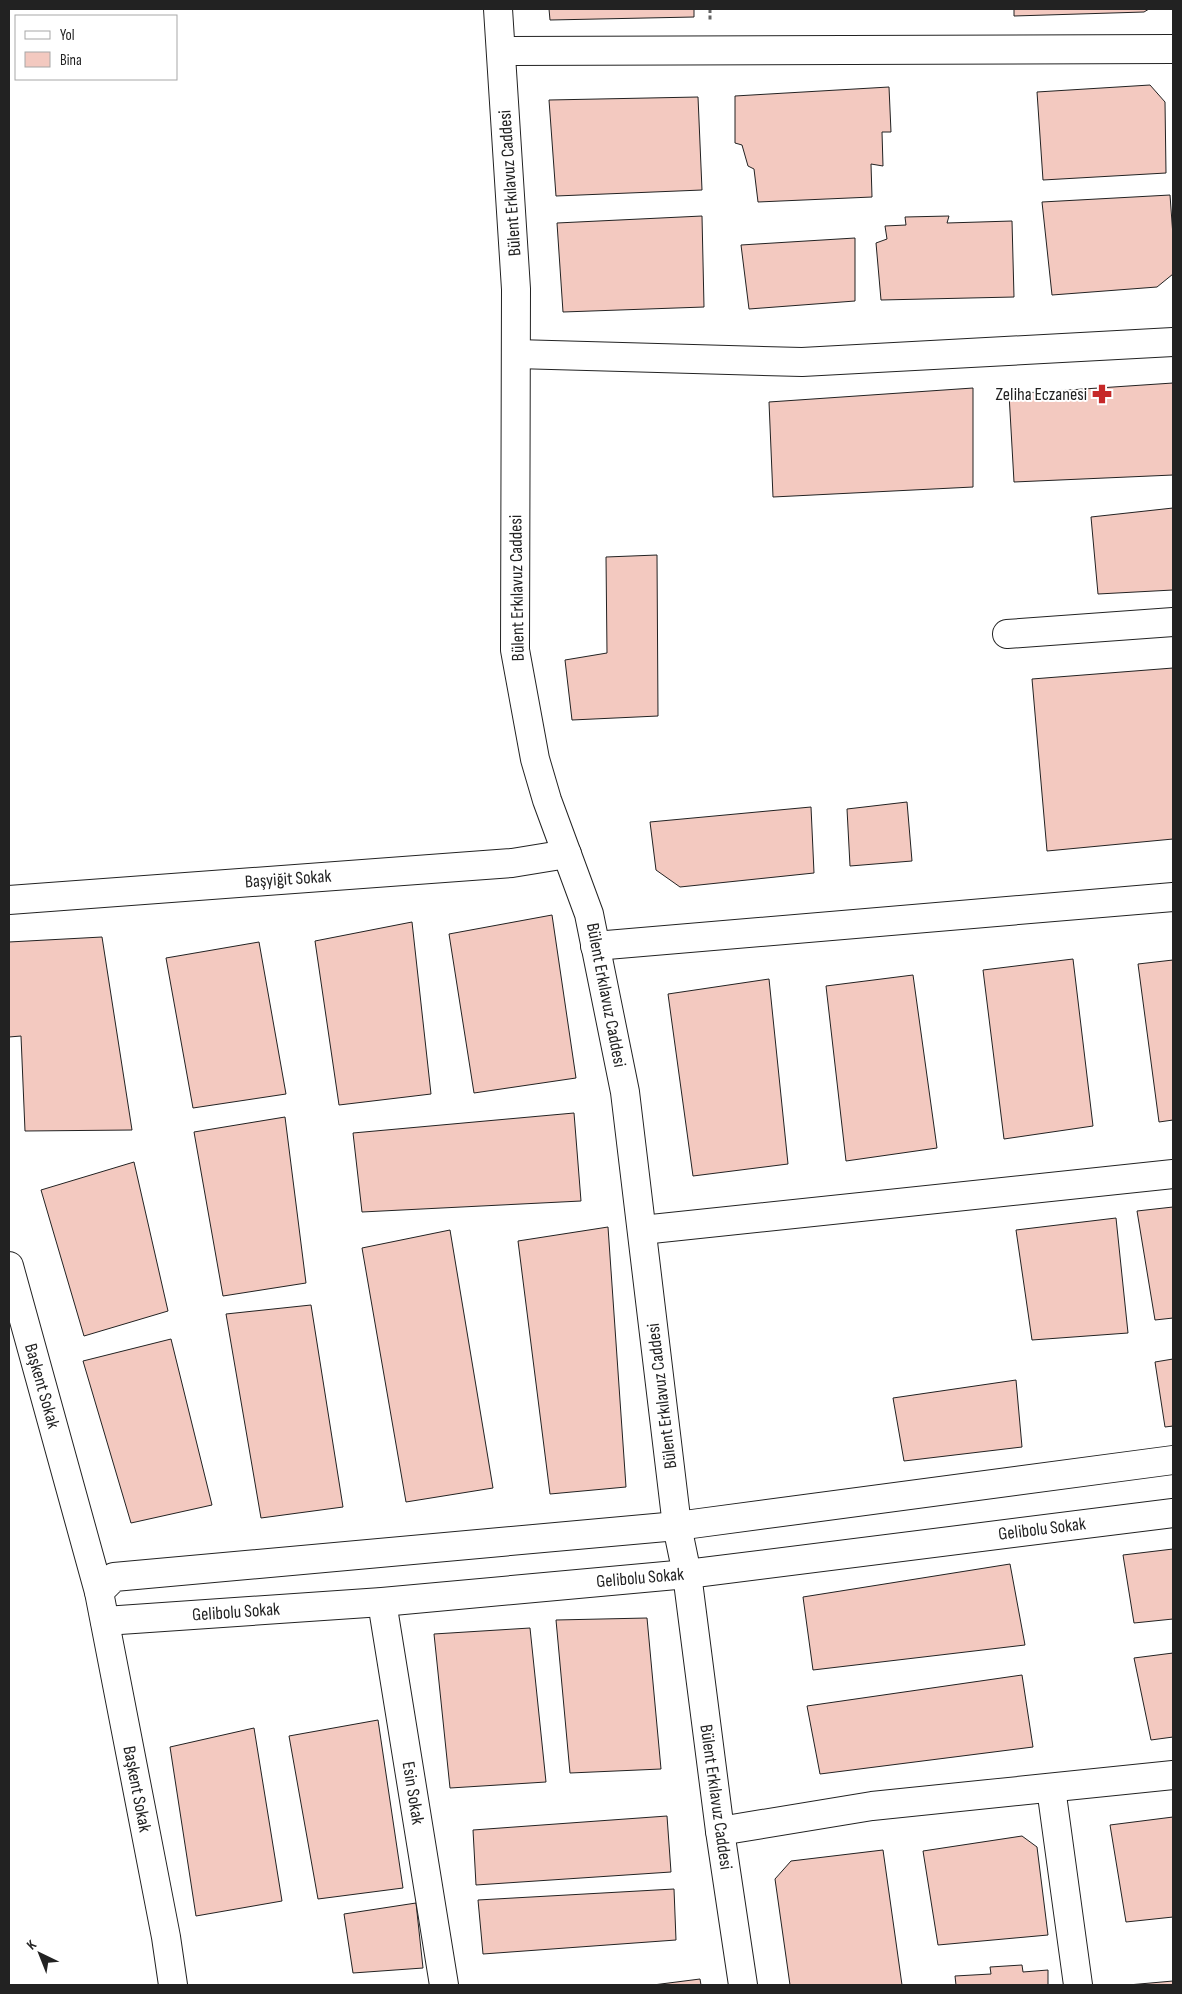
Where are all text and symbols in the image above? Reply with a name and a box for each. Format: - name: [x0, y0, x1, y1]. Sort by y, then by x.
- legend: [15, 15, 178, 80]
- text: Yol: [60, 26, 75, 45]
- text: Bina: [60, 51, 82, 70]
- street label: Bülent Erkılavuz Caddesi: [494, 109, 526, 257]
- pharmacy icon: Zeliha Eczanesi: [1091, 383, 1113, 405]
- place label: Zeliha Eczanesi: [996, 384, 1087, 405]
- street label: Bülent Erkılavuz Caddesi: [505, 515, 529, 661]
- street label: Başyiğit Sokak: [244, 866, 332, 892]
- street label: Bülent Erkılavuz Caddesi: [582, 921, 630, 1069]
- street label: Bülent Erkılavuz Caddesi: [643, 1322, 681, 1470]
- street label: Başkent Sokak: [20, 1341, 64, 1431]
- street label: Gelibolu Sokak: [997, 1513, 1087, 1545]
- street label: Gelibolu Sokak: [595, 1564, 685, 1592]
- street label: Gelibolu Sokak: [191, 1598, 281, 1626]
- street label: Bülent Erkılavuz Caddesi: [695, 1723, 737, 1871]
- street label: Başkent Sokak: [118, 1744, 156, 1834]
- street label: Esin Sokak: [398, 1760, 428, 1826]
- north arrow: [15, 1929, 65, 1979]
- text: K: [23, 1936, 40, 1953]

